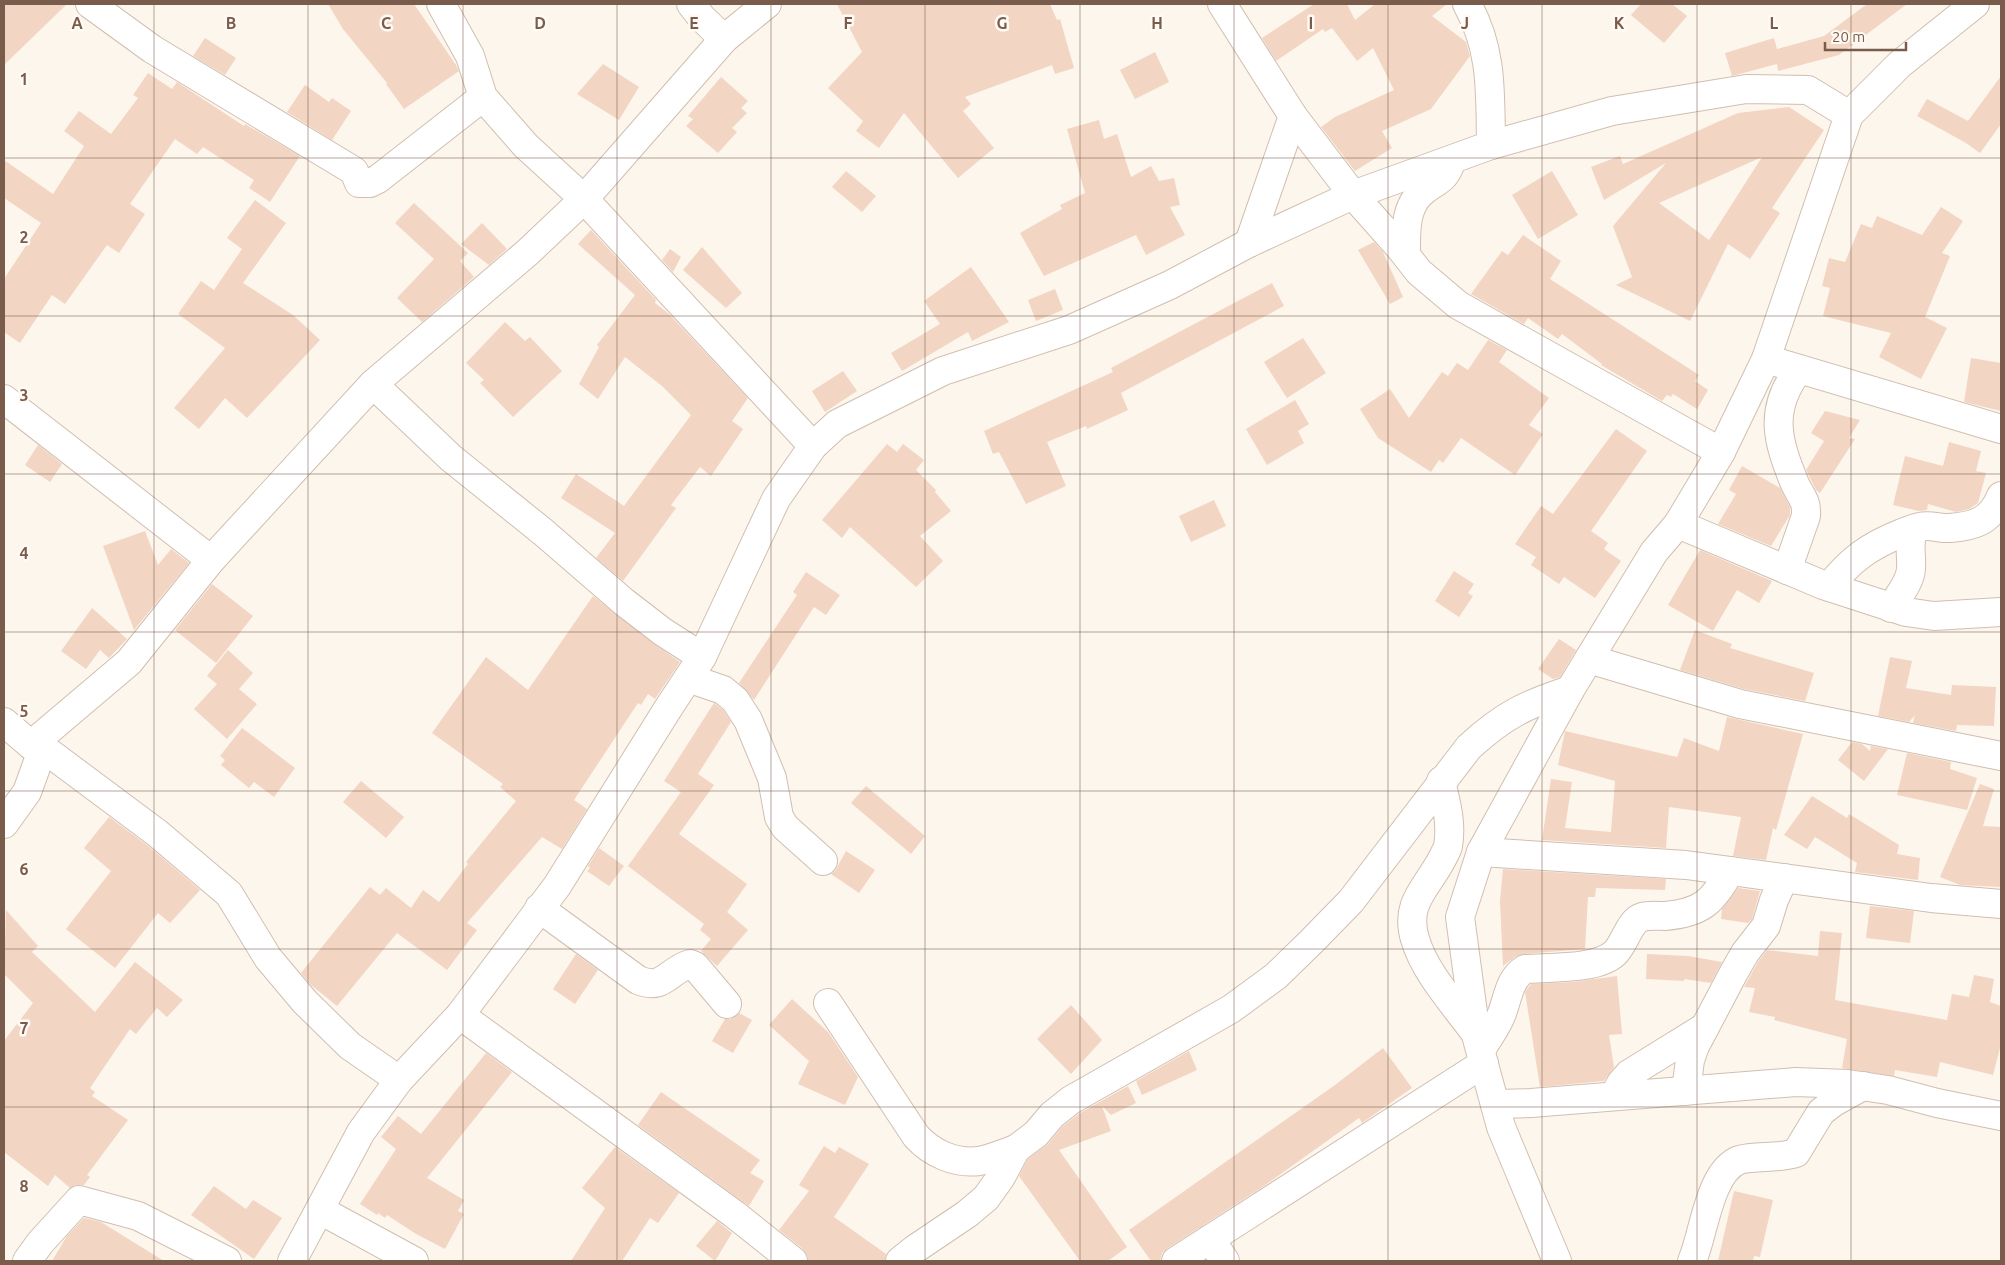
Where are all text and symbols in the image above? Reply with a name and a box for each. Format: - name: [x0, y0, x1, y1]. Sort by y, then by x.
- text: A: [71, 14, 83, 32]
- text: B: [226, 14, 236, 32]
- text: C: [381, 14, 391, 32]
- text: D: [534, 14, 546, 32]
- text: E: [689, 14, 699, 32]
- text: F: [844, 14, 853, 32]
- text: G: [996, 14, 1008, 32]
- text: H: [1151, 14, 1163, 32]
- text: I: [1309, 14, 1313, 32]
- text: J: [1461, 14, 1469, 32]
- text: K: [1614, 14, 1625, 32]
- text: L: [1770, 14, 1779, 32]
- scale bar: [1825, 20, 1906, 52]
- text: 20 m: [1832, 28, 1865, 45]
- text: 1: [19, 70, 29, 88]
- text: 2: [19, 228, 29, 246]
- text: 3: [19, 386, 29, 404]
- text: 4: [19, 544, 29, 562]
- text: 5: [19, 702, 29, 720]
- text: 6: [19, 860, 29, 878]
- text: 7: [19, 1019, 29, 1037]
- text: 8: [19, 1177, 29, 1195]

